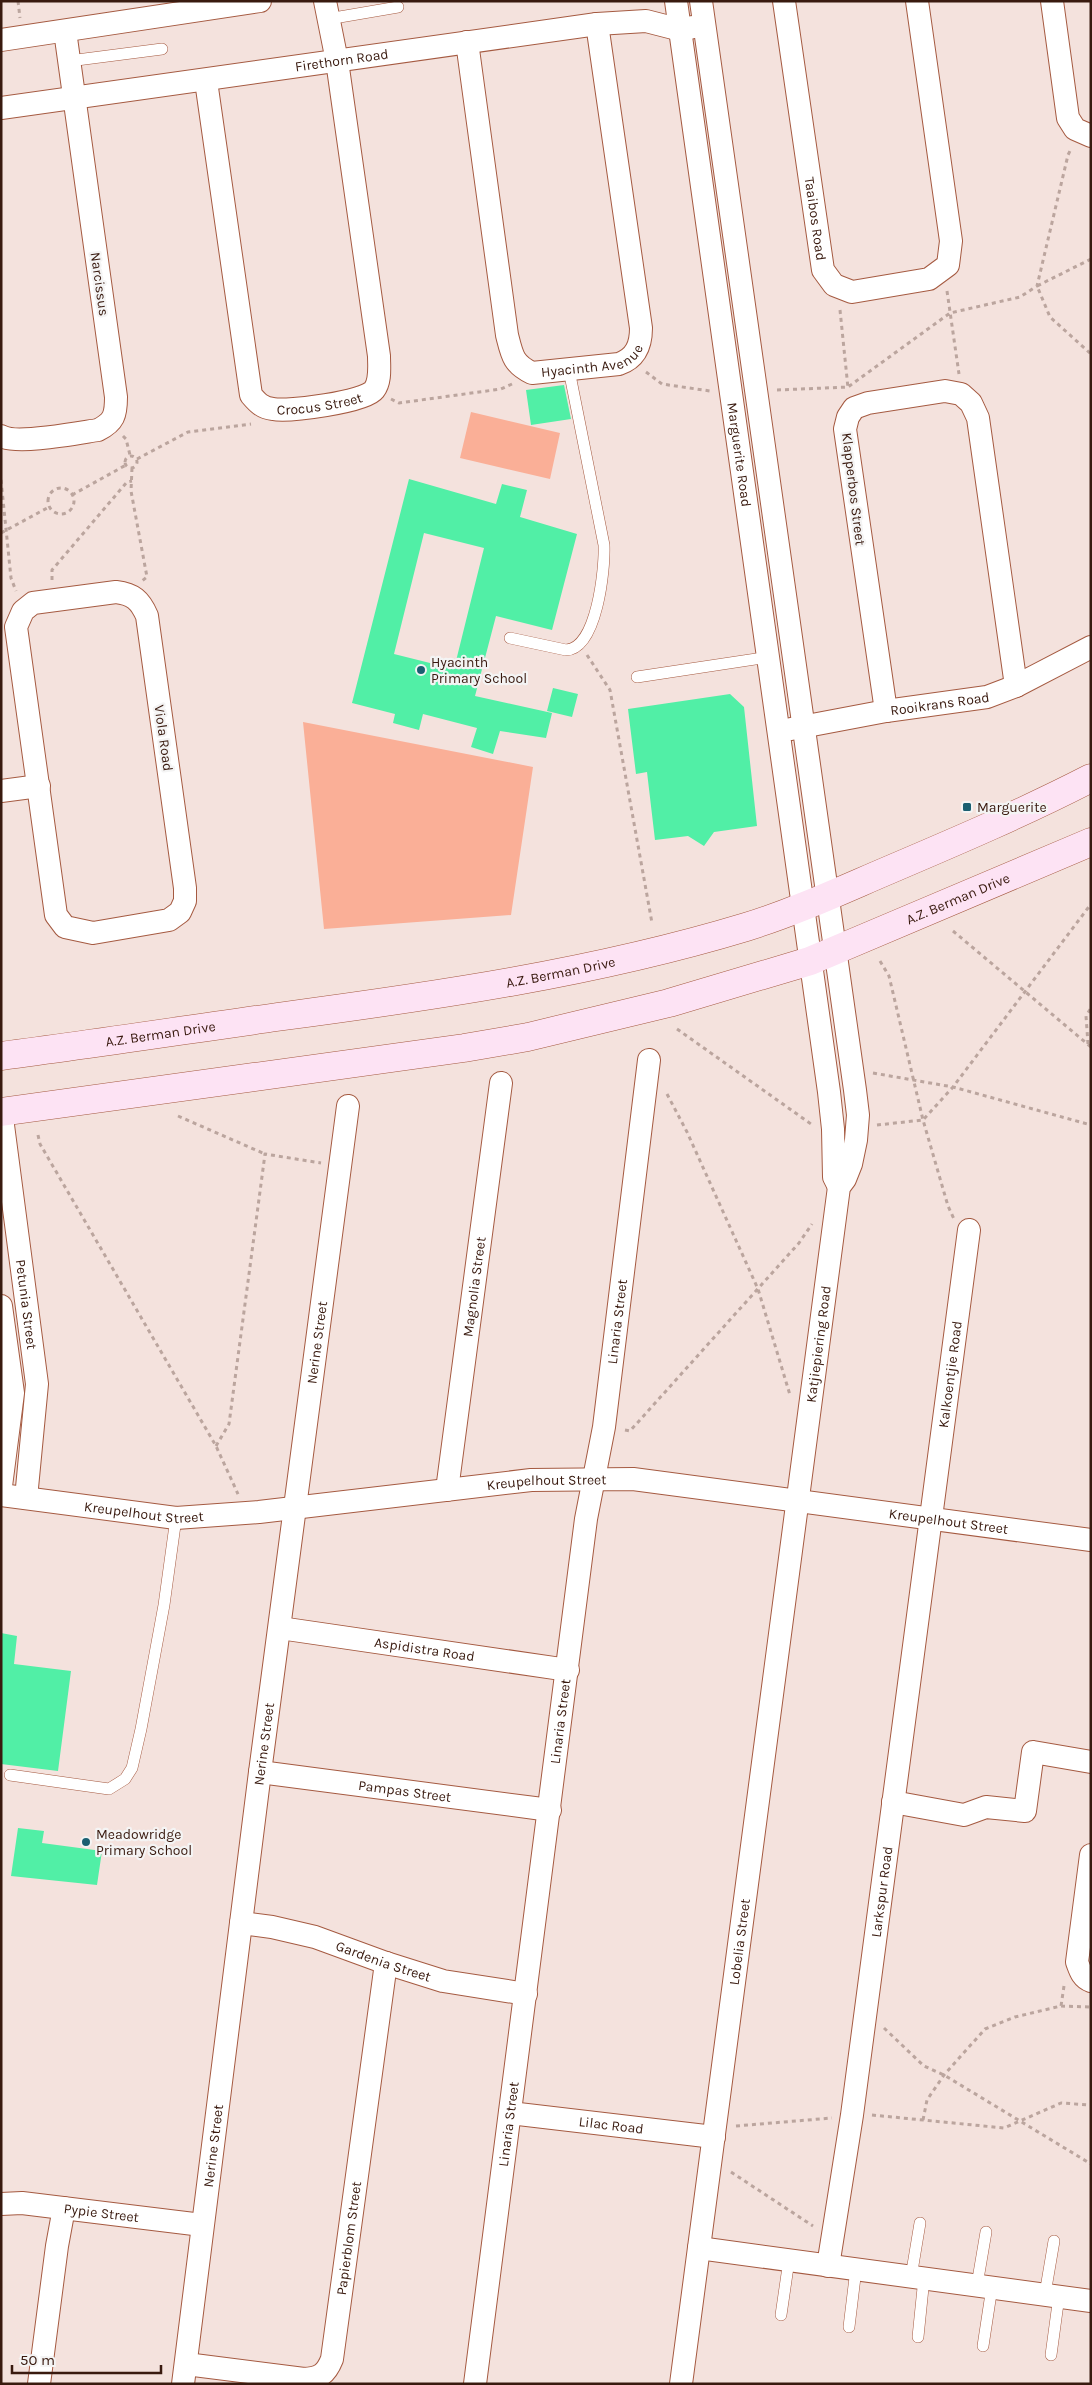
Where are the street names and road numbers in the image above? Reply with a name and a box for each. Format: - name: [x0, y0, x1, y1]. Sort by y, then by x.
- street label: Firethorn Road: [294, 45, 390, 75]
- street label: Taaibos Road: [801, 176, 830, 262]
- street label: Narcissus: [87, 251, 112, 317]
- street label: Hyacinth Avenue: [540, 342, 647, 381]
- street label: Crocus Street: [277, 389, 365, 419]
- street label: Marguerite Road: [723, 401, 755, 508]
- street label: Klapperbos Street: [838, 432, 869, 547]
- street label: Rooikrans Road: [889, 689, 991, 719]
- street label: Viola Road: [150, 704, 177, 772]
- street label: A.Z. Berman Drive: [904, 869, 1012, 928]
- street label: A.Z. Berman Drive: [505, 953, 617, 992]
- street label: A.Z. Berman Drive: [104, 1018, 217, 1051]
- street label: Magnolia Street: [459, 1236, 490, 1338]
- street label: Petunia Street: [12, 1258, 40, 1351]
- street label: Linaria Street: [604, 1278, 631, 1365]
- street label: Katjiepiering Road: [803, 1284, 835, 1404]
- street label: Nerine Street: [303, 1300, 331, 1385]
- street label: Kalkoentjie Road: [935, 1320, 966, 1429]
- street label: Kreupelhout Street: [486, 1471, 607, 1494]
- street label: Kreupelhout Street: [83, 1498, 204, 1527]
- street label: Kreupelhout Street: [888, 1505, 1009, 1538]
- street label: Aspidistra Road: [373, 1634, 476, 1665]
- street label: Linaria Street: [547, 1678, 574, 1765]
- street label: Nerine Street: [250, 1702, 278, 1787]
- street label: Pampas Street: [357, 1777, 452, 1806]
- street label: Larkspur Road: [868, 1845, 896, 1939]
- street label: Lobelia Street: [726, 1897, 754, 1986]
- street label: Gardenia Street: [333, 1937, 433, 1986]
- street label: Linaria Street: [495, 2081, 523, 2168]
- street label: Nerine Street: [200, 2103, 227, 2188]
- street label: Lilac Road: [578, 2113, 645, 2138]
- street label: Papierblom Street: [333, 2180, 365, 2296]
- street label: Pypie Street: [63, 2200, 140, 2226]

